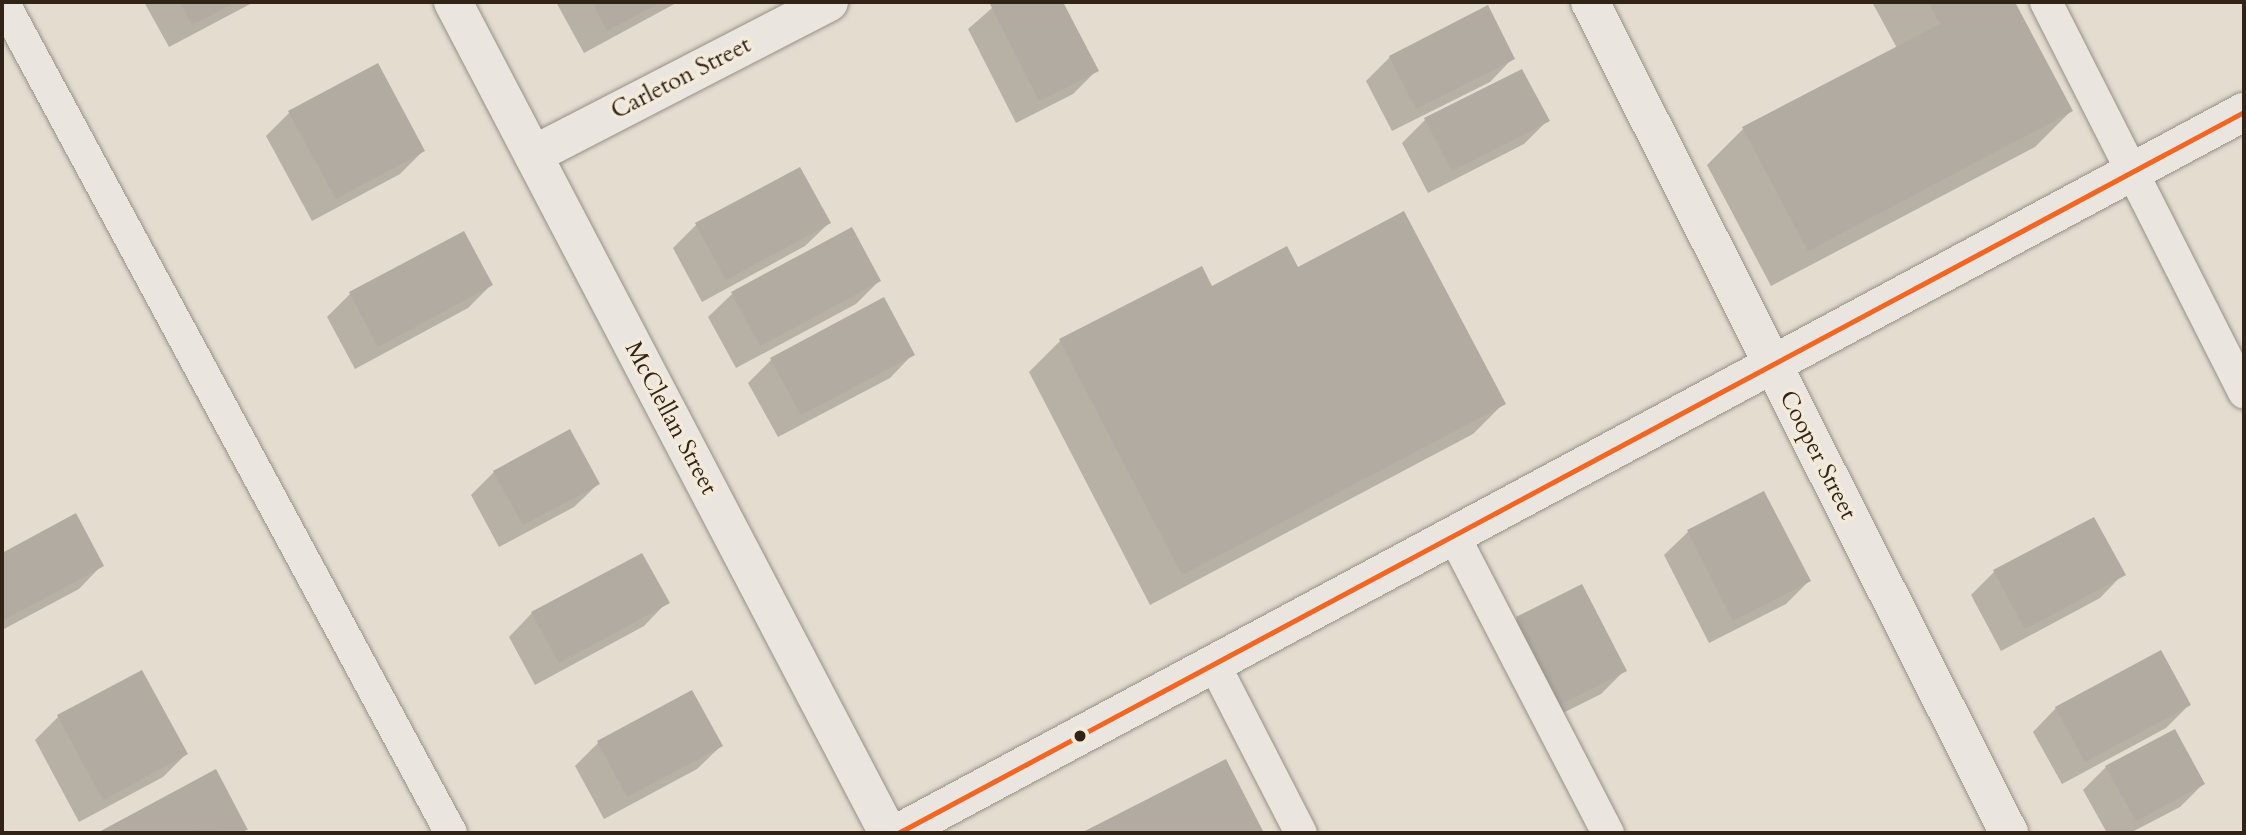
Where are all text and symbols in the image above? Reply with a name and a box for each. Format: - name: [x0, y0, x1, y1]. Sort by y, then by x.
- street label: Carleton Street: [606, 30, 756, 126]
- street label: McClellan Street: [619, 336, 723, 500]
- street label: Cooper Street: [1773, 386, 1863, 524]
- unlabelled marker: [1073, 729, 1087, 743]

